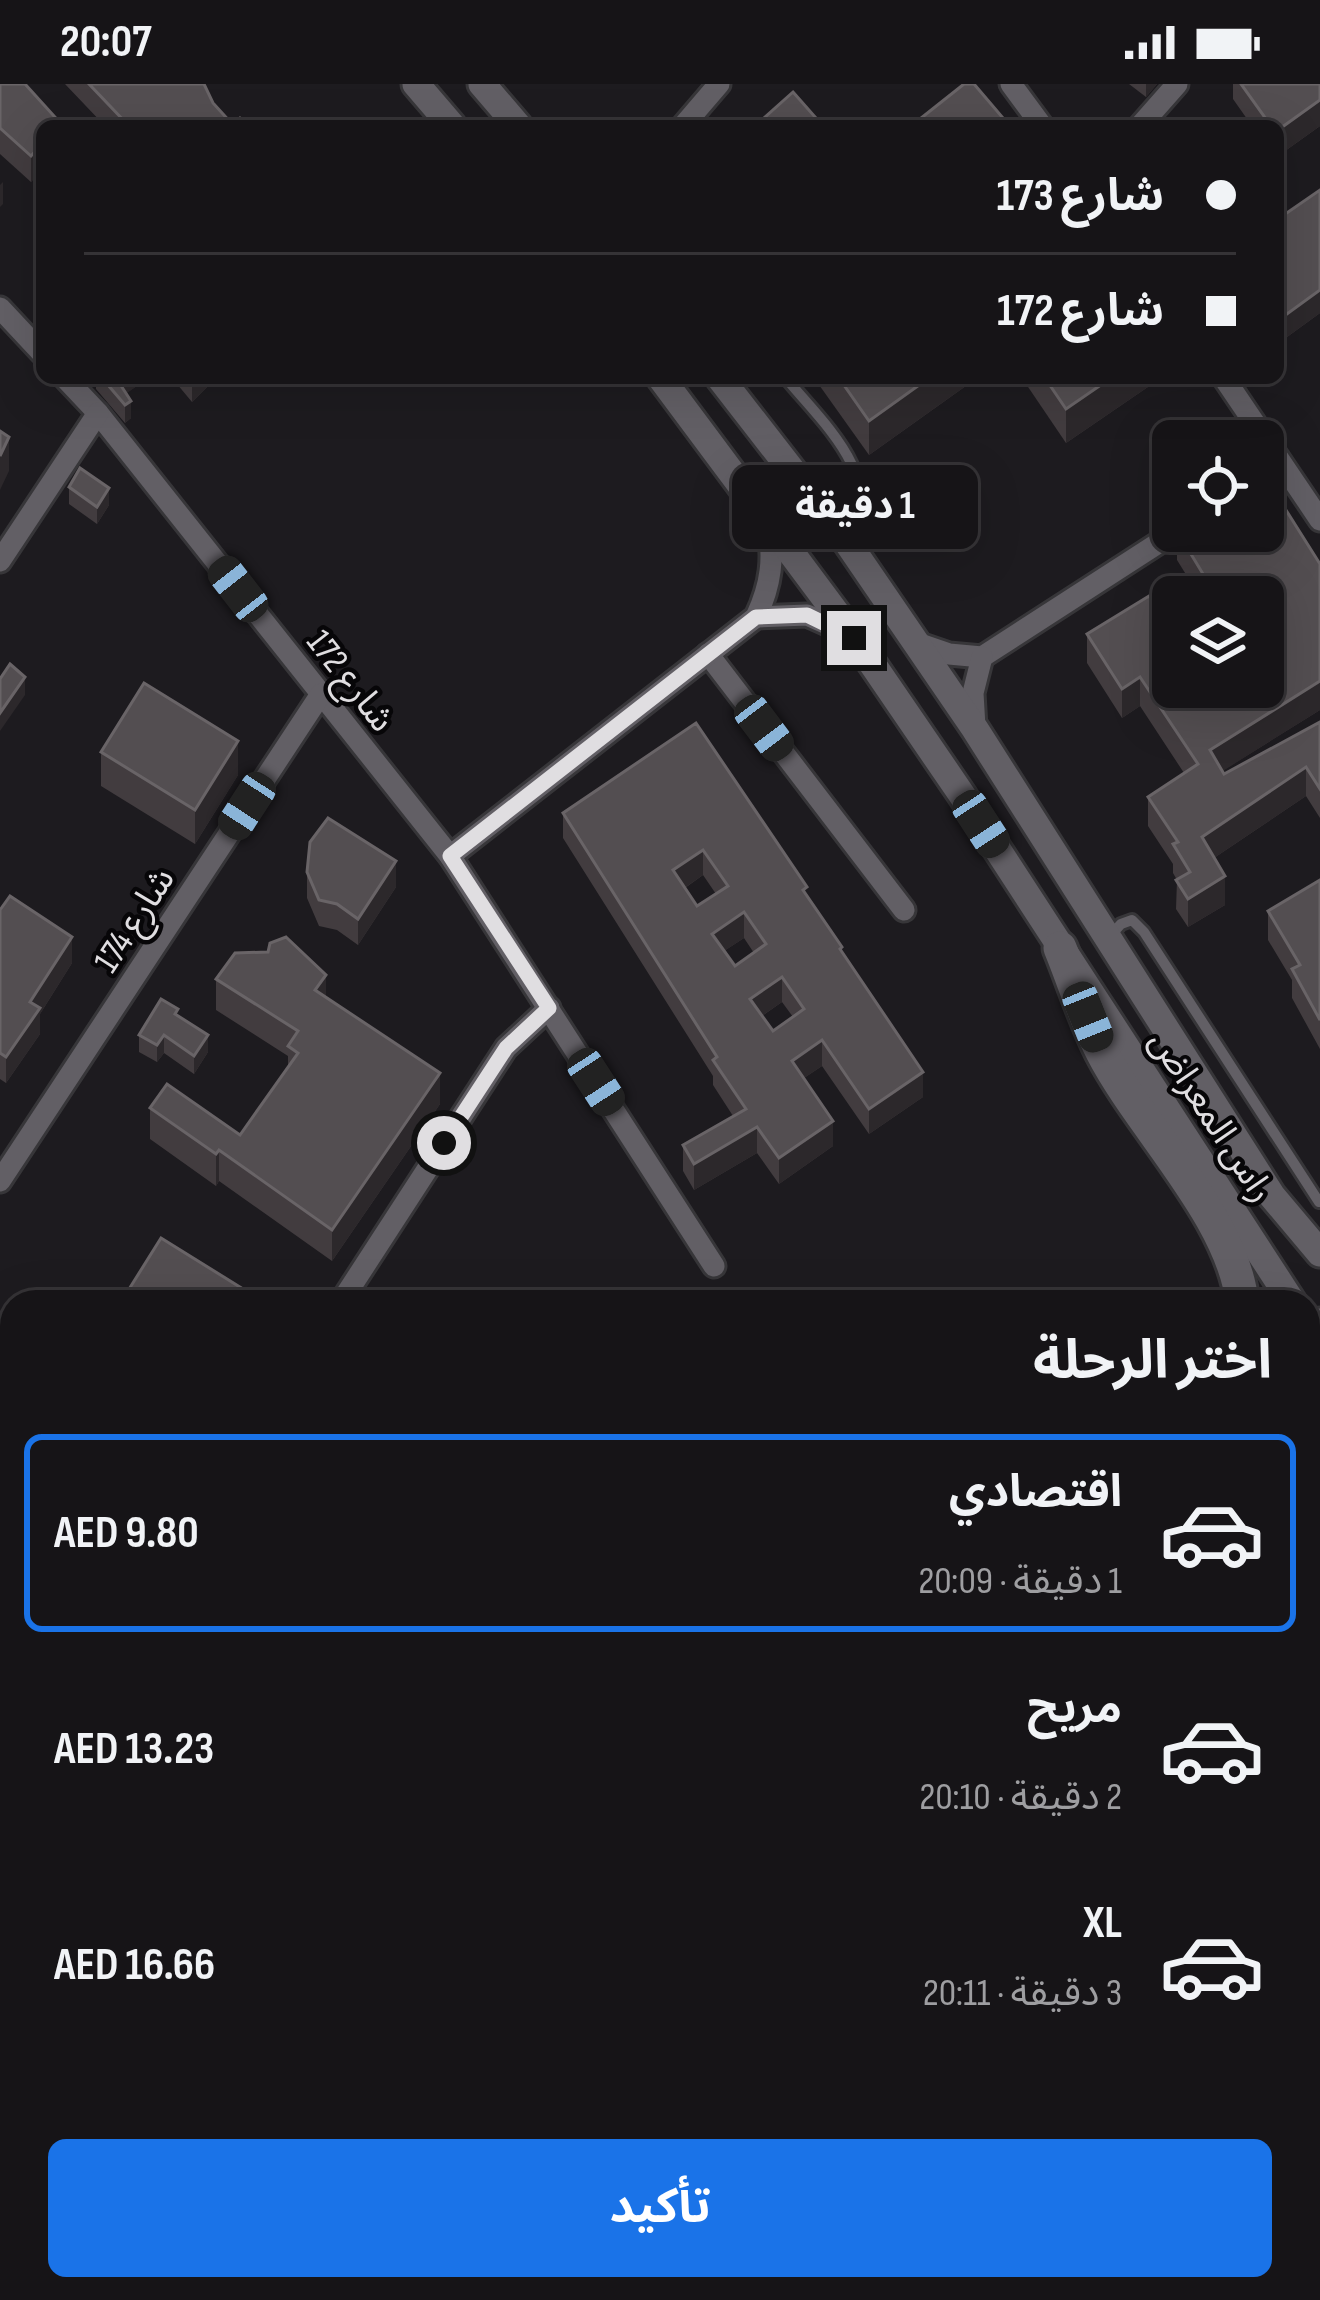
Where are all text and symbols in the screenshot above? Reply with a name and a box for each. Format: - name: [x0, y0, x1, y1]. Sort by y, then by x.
- text: 20:07: [60, 15, 152, 70]
- text: شارع 173: [996, 169, 1164, 224]
- text: شارع 172: [997, 284, 1164, 339]
- map controls: [1152, 420, 1284, 708]
- button: locate: [1152, 420, 1284, 552]
- callout: 1 دقيقة: [731, 464, 977, 548]
- text: 1 دقيقة: [795, 483, 915, 530]
- car: [202, 550, 274, 628]
- button: layers: [1152, 576, 1284, 708]
- route end: [827, 611, 881, 665]
- street label: شارع 172: [295, 622, 403, 743]
- car: [728, 688, 800, 768]
- car: [212, 766, 282, 846]
- car: [946, 784, 1016, 864]
- street label: شارع 174: [85, 860, 187, 982]
- car: [1058, 977, 1118, 1057]
- street label: راس المعراض: [1139, 1022, 1282, 1210]
- car: [561, 1042, 631, 1122]
- route start: [417, 1116, 471, 1170]
- text: اختر الرحلة: [1033, 1329, 1272, 1394]
- text: اقتصادي: [949, 1465, 1122, 1520]
- icon: car: [1158, 1479, 1266, 1587]
- text: AED 9.80: [54, 1506, 199, 1561]
- text: 1 دقيقة · 20:09: [918, 1558, 1122, 1605]
- text: مريح: [1027, 1681, 1122, 1736]
- icon: car: [1158, 1695, 1266, 1803]
- text: AED 13.23: [54, 1722, 214, 1777]
- text: 2 دقيقة · 20:10: [919, 1774, 1122, 1821]
- text: XL: [1083, 1896, 1122, 1951]
- icon: car: [1158, 1911, 1266, 2019]
- text: AED 16.66: [54, 1938, 215, 1993]
- text: 3 دقيقة · 20:11: [923, 1970, 1122, 2017]
- button: تأكيد: [48, 2139, 1272, 2277]

